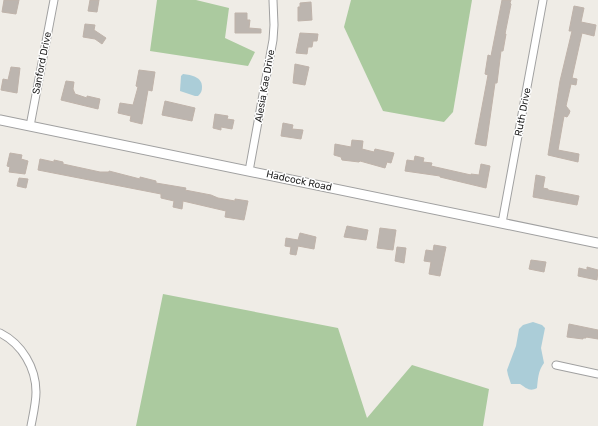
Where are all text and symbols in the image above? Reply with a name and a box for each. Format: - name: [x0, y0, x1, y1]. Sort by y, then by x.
- street label: Sanford Drive: [30, 30, 54, 95]
- street label: Alesia Kae Drive: [253, 48, 277, 123]
- street label: Ruth Drive: [512, 86, 534, 137]
- street label: Hadcock Road: [265, 168, 333, 194]

